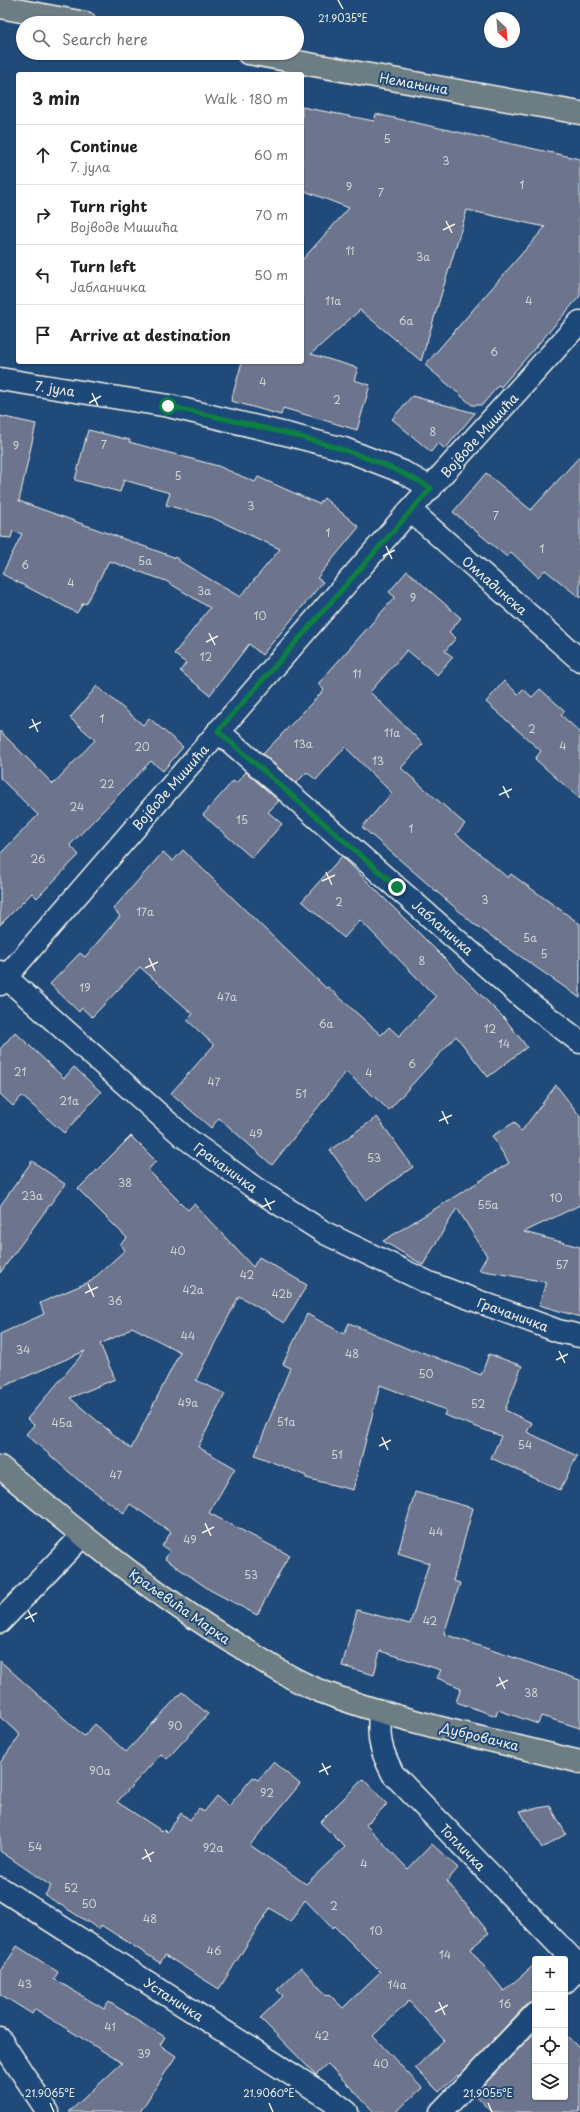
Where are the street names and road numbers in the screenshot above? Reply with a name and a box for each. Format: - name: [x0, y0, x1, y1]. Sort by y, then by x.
- street label: Немањина: [378, 68, 451, 99]
- street label: 7. јула: [34, 375, 77, 401]
- street label: Војводе Мишића: [436, 388, 523, 481]
- street label: Омладинска: [458, 551, 532, 619]
- street label: Војводе Мишића: [127, 739, 213, 834]
- street label: Јабланичка: [408, 895, 478, 960]
- street label: Грачаничка: [190, 1137, 262, 1197]
- street label: Грачаничка: [475, 1292, 552, 1336]
- street label: Краљевића Марка: [126, 1564, 235, 1649]
- street label: Дубровачка: [438, 1717, 522, 1755]
- street label: Топличка: [436, 1819, 491, 1875]
- street label: Устаничка: [141, 1973, 208, 2026]

